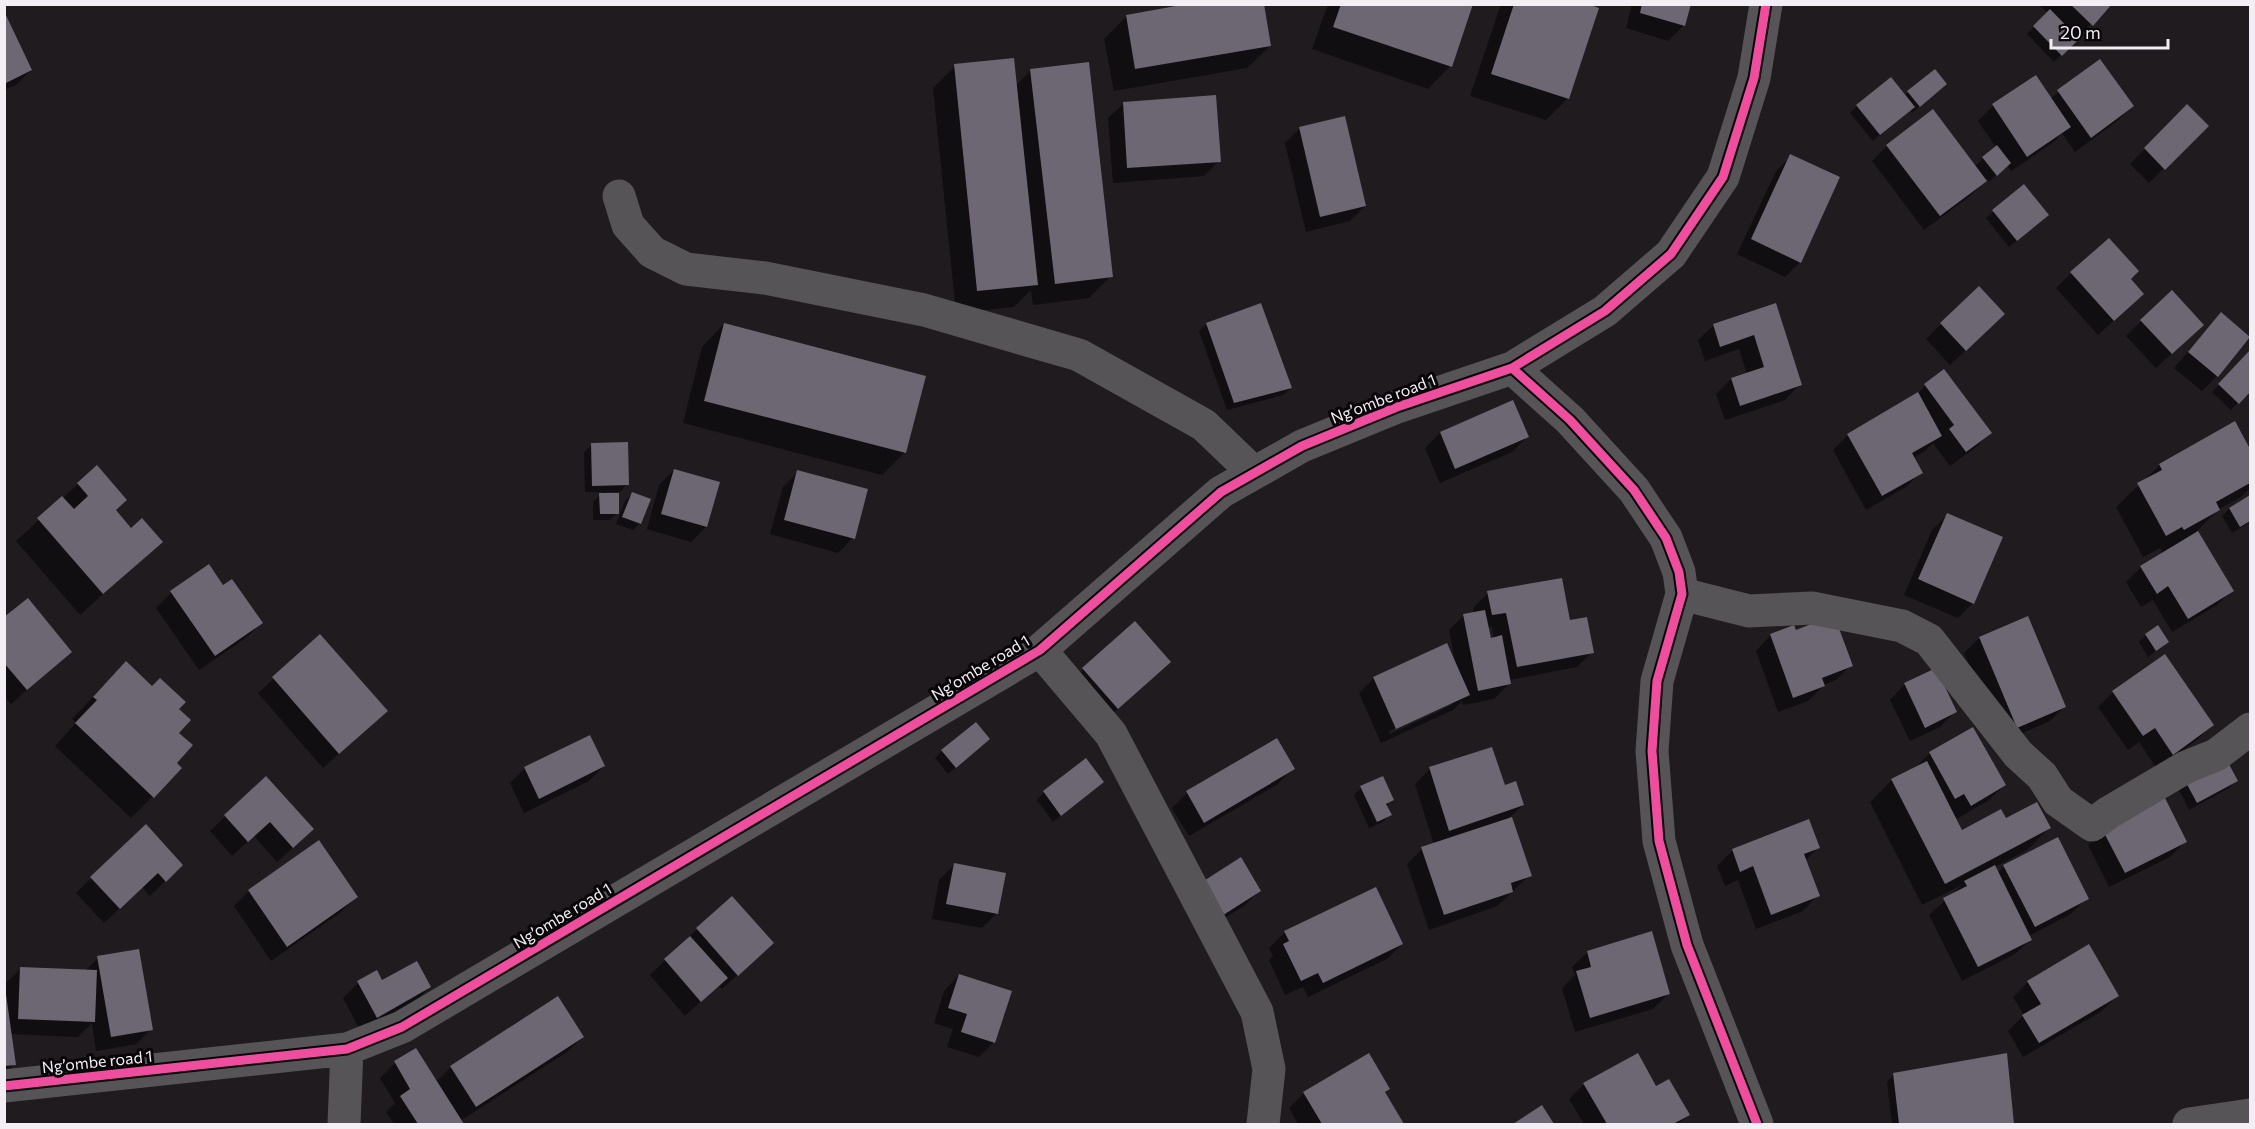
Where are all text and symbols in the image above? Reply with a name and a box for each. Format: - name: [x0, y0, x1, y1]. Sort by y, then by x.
- scale bar: [2051, 12, 2168, 50]
- text: 20 m: [2060, 21, 2101, 43]
- street label: Ng’ombe road 1: [1328, 369, 1438, 427]
- street label: Ng’ombe road 1: [927, 630, 1033, 704]
- street label: Ng’ombe road 1: [509, 878, 615, 952]
- street label: Ng’ombe road 1: [41, 1046, 153, 1076]

